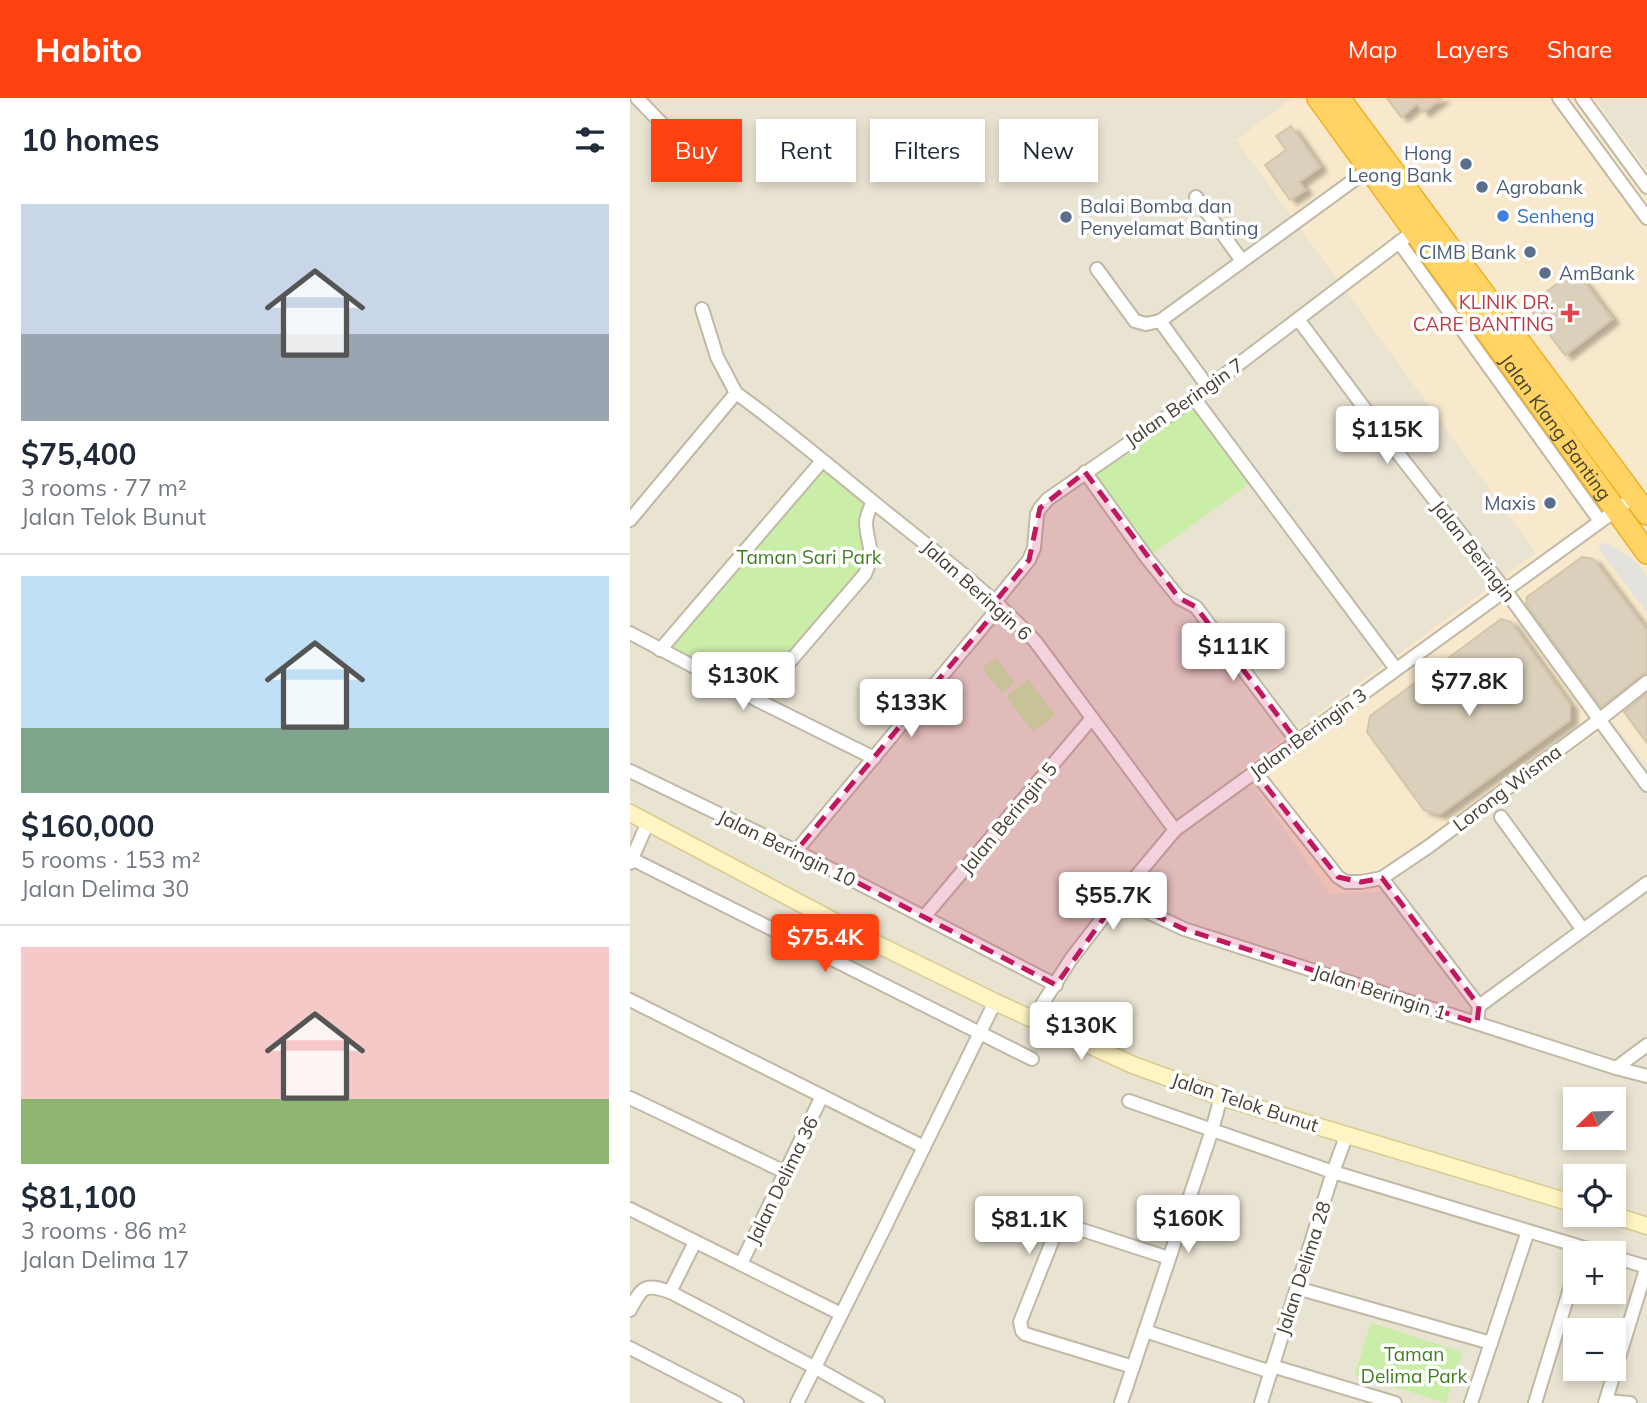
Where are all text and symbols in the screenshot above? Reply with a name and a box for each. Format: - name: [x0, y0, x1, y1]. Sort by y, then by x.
- text: Habito: [35, 29, 142, 70]
- text: Map: [1348, 34, 1397, 64]
- text: Layers: [1435, 34, 1509, 64]
- text: Share: [1547, 34, 1612, 64]
- chip: Buy: [651, 119, 742, 182]
- chip: Rent: [756, 119, 856, 182]
- chip: Filters: [870, 119, 985, 182]
- chip: New: [999, 119, 1098, 182]
- text: 10 homes: [21, 121, 160, 159]
- icon: filters: [571, 121, 609, 159]
- place label: Hong Leong Bank: [1348, 141, 1452, 187]
- marker: Hong Leong Bank: [1458, 156, 1474, 172]
- place label: Agrobank: [1496, 175, 1583, 199]
- marker: Agrobank: [1474, 179, 1490, 195]
- place label: Balai Bomba dan Penyelamat Banting: [1080, 194, 1258, 240]
- place label: Senheng: [1517, 204, 1594, 228]
- marker: Senheng: [1495, 208, 1511, 224]
- marker: Balai Bomba dan Penyelamat Banting: [1058, 209, 1074, 225]
- place label: CIMB Bank: [1419, 240, 1516, 264]
- marker: CIMB Bank: [1522, 244, 1538, 260]
- icon: home: [252, 250, 378, 376]
- place label: AmBank: [1559, 261, 1635, 285]
- marker: AmBank: [1537, 265, 1553, 281]
- place label: KLINIK DR. CARE BANTING: [1413, 290, 1554, 336]
- marker: KLINIK DR. CARE BANTING: [1560, 303, 1580, 323]
- street label: Jalan Klang Banting: [1495, 349, 1617, 505]
- street label: Jalan Beringin 7: [1120, 352, 1248, 452]
- pin: $115K: [1338, 406, 1436, 466]
- text: $115K: [1352, 414, 1422, 443]
- text: $75,400: [21, 435, 136, 473]
- text: 3 rooms · 77 m²: [21, 473, 187, 502]
- place label: Maxis: [1484, 491, 1536, 515]
- street label: Jalan Beringin: [1427, 495, 1521, 607]
- marker: Maxis: [1542, 495, 1558, 511]
- text: Jalan Telok Bunut: [21, 502, 206, 531]
- street label: Jalan Beringin 6: [917, 535, 1037, 645]
- park label: Taman Sari Park: [736, 545, 882, 569]
- icon: home: [252, 622, 378, 748]
- pin: $111K: [1184, 624, 1282, 683]
- text: $111K: [1198, 631, 1268, 660]
- pin: $130K: [694, 652, 792, 712]
- pin: $77.8K: [1412, 658, 1526, 718]
- text: $130K: [708, 660, 778, 689]
- text: $77.8K: [1431, 666, 1507, 695]
- pin: $133K: [862, 680, 960, 739]
- street label: Jalan Beringin 3: [1245, 682, 1371, 784]
- text: $133K: [876, 687, 946, 716]
- street label: Lorong Wisma: [1448, 739, 1566, 837]
- street label: Jalan Beringin 5: [954, 757, 1062, 879]
- street label: Jalan Beringin 10: [714, 804, 860, 892]
- text: $160,000: [21, 807, 154, 845]
- text: 5 rooms · 153 m²: [21, 845, 201, 874]
- pin: $55.7K: [1056, 872, 1170, 932]
- text: Jalan Delima 30: [21, 874, 189, 903]
- text: $55.7K: [1075, 880, 1151, 909]
- pin: $75.4K: [768, 914, 882, 974]
- text: $75.4K: [787, 922, 863, 951]
- street label: Jalan Beringin 1: [1310, 959, 1450, 1025]
- icon: home: [252, 993, 378, 1119]
- pin: $130K: [1032, 1002, 1130, 1062]
- text: $130K: [1046, 1010, 1116, 1039]
- street label: Jalan Telok Bunut: [1169, 1067, 1322, 1137]
- north arrow: [1563, 1087, 1626, 1150]
- map controls: [1563, 1087, 1626, 1381]
- street label: Jalan Delima 36: [741, 1112, 823, 1248]
- button: locate: [1563, 1164, 1626, 1227]
- text: $81,100: [21, 1178, 136, 1216]
- pin: $81.1K: [972, 1196, 1086, 1256]
- pin: $160K: [1139, 1196, 1237, 1255]
- street label: Jalan Delima 28: [1270, 1198, 1336, 1338]
- text: $160K: [1153, 1203, 1223, 1232]
- text: $81.1K: [991, 1204, 1067, 1233]
- text: 3 rooms · 86 m²: [21, 1216, 187, 1245]
- button: +: [1563, 1241, 1626, 1304]
- text: Jalan Delima 17: [21, 1245, 189, 1274]
- button: −: [1563, 1318, 1626, 1381]
- park label: Taman Delima Park: [1361, 1342, 1468, 1388]

